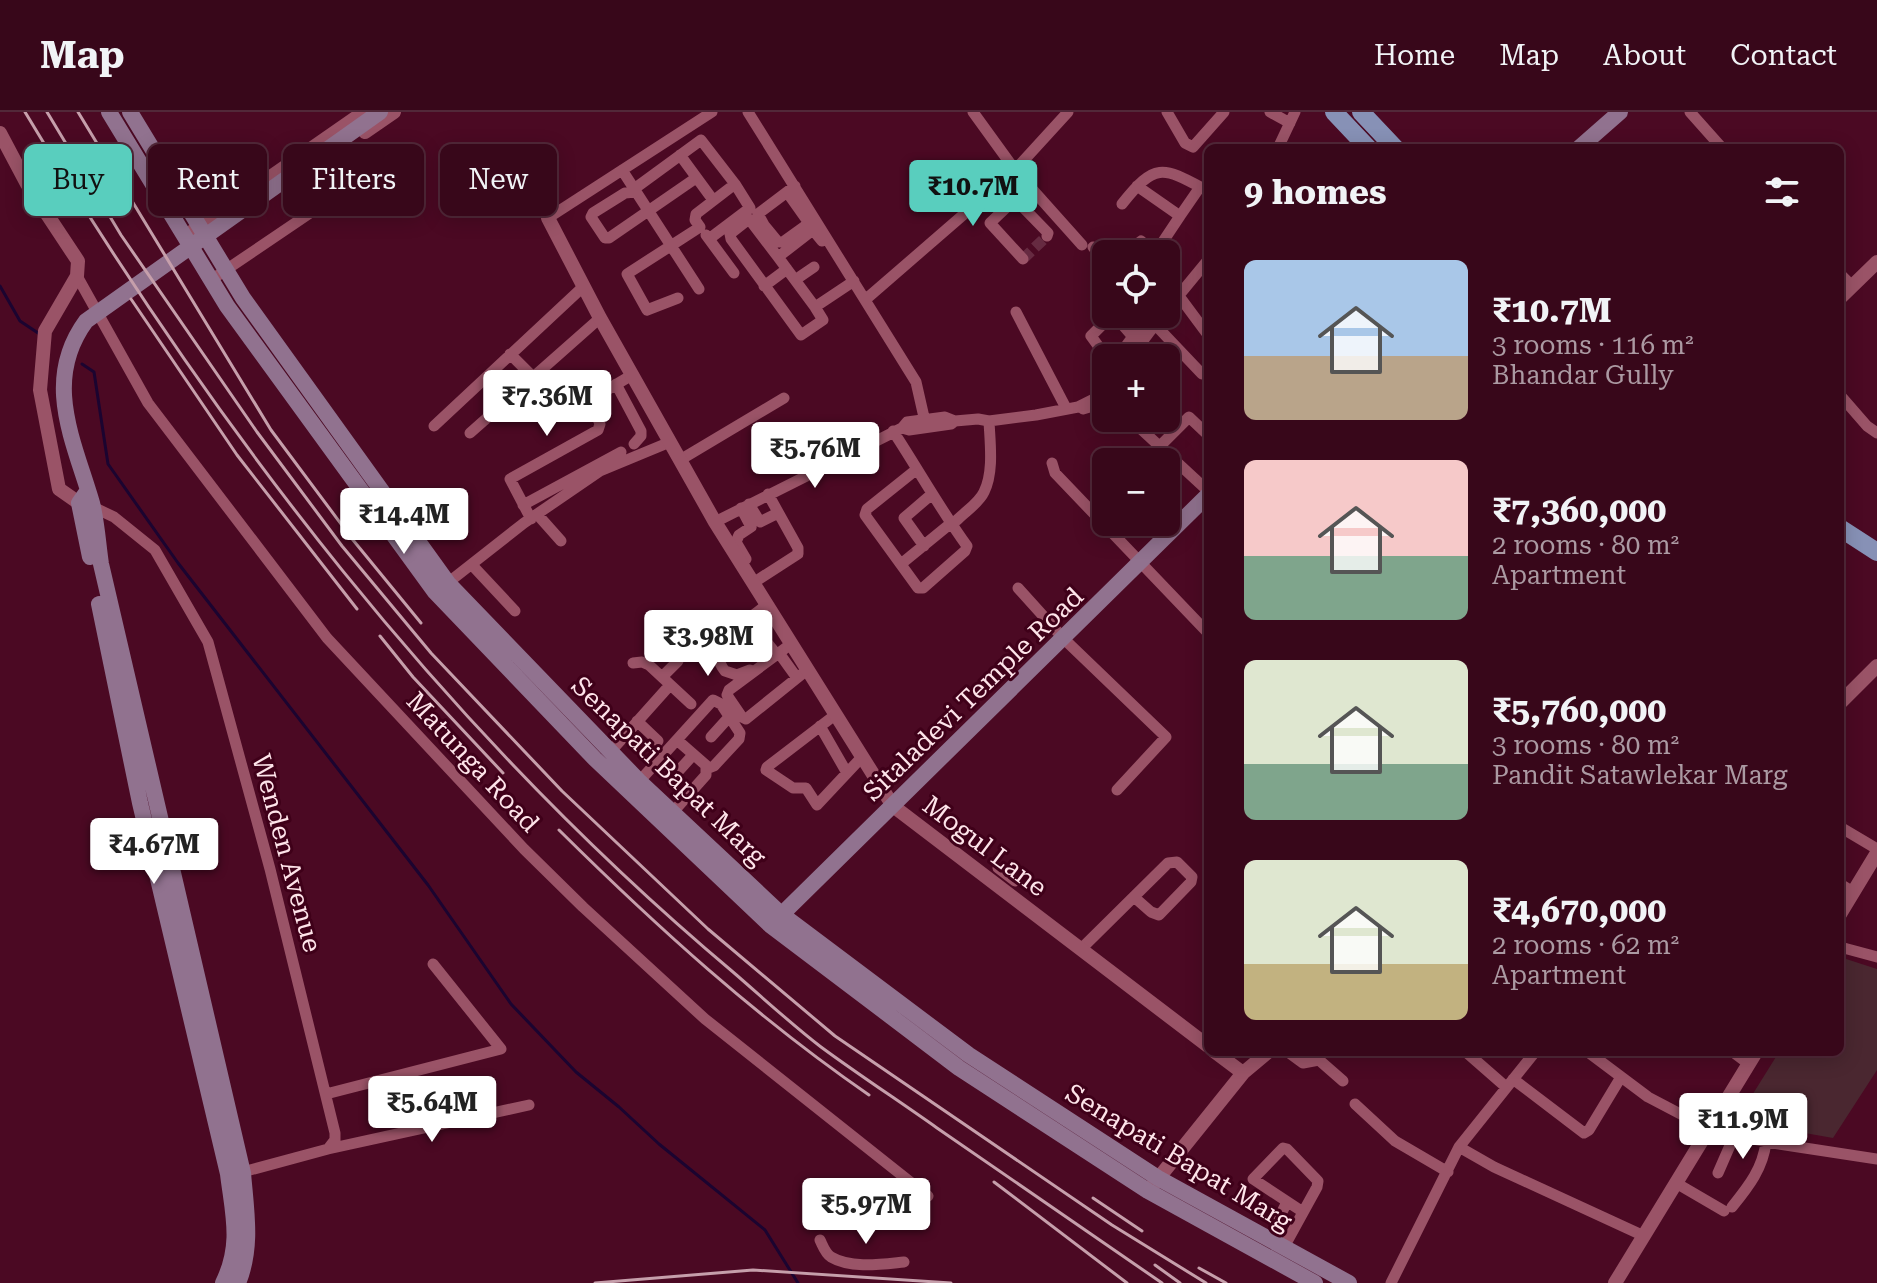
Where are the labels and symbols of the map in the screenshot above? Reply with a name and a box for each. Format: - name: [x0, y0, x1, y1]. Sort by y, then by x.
- pin: ₹10.7M: [908, 160, 1038, 228]
- pin: ₹7.36M: [482, 370, 612, 438]
- pin: ₹5.76M: [750, 422, 880, 490]
- pin: ₹14.4M: [339, 488, 469, 556]
- street label: Sitaladevi Temple Road: [857, 581, 1089, 807]
- pin: ₹3.98M: [643, 610, 773, 678]
- street label: Senapati Bapat Marg: [566, 670, 773, 872]
- street label: Matunga Road: [401, 686, 546, 838]
- street label: Wenden Avenue: [246, 751, 328, 955]
- street label: Mogul Lane: [917, 790, 1053, 902]
- pin: ₹4.67M: [89, 818, 219, 886]
- pin: ₹5.64M: [367, 1076, 497, 1144]
- street label: Senapati Bapat Marg: [1060, 1078, 1298, 1237]
- pin: ₹11.9M: [1678, 1093, 1808, 1161]
- pin: ₹5.97M: [801, 1178, 931, 1246]

